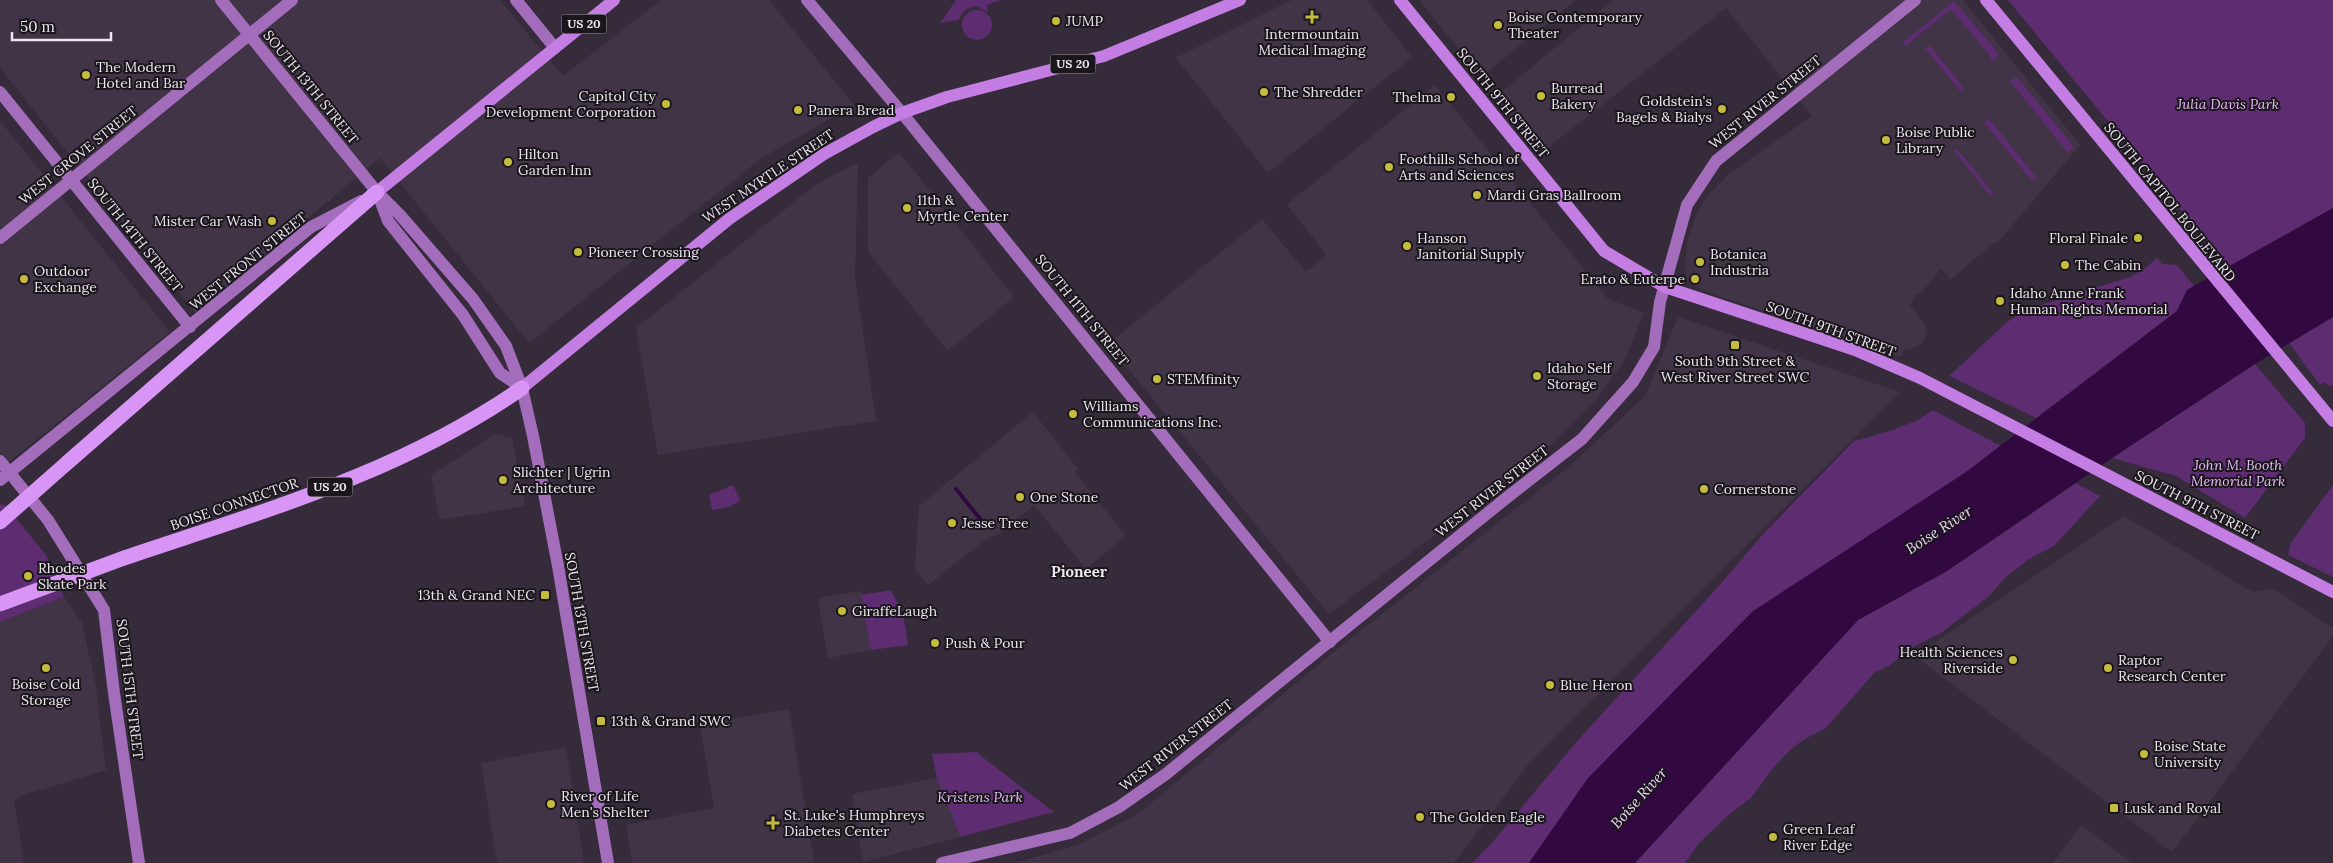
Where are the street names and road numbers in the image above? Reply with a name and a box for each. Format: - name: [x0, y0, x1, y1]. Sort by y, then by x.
- road number: US 20: [562, 14, 606, 34]
- street label: SOUTH 13TH STREET: [259, 26, 363, 148]
- street label: SOUTH 9TH STREET: [1453, 44, 1553, 162]
- street label: WEST RIVER STREET: [1705, 51, 1825, 153]
- road number: US 20: [1050, 54, 1096, 74]
- street label: WEST GROVE STREET: [15, 102, 141, 208]
- street label: SOUTH CAPITOL BOULEVARD: [2100, 119, 2240, 285]
- street label: WEST MYRTLE STREET: [699, 125, 837, 227]
- street label: SOUTH 14TH STREET: [84, 174, 187, 296]
- street label: WEST FRONT STREET: [186, 208, 310, 314]
- street label: SOUTH 11TH STREET: [1031, 250, 1133, 370]
- street label: SOUTH 9TH STREET: [1764, 297, 1898, 361]
- street label: WEST RIVER STREET: [1432, 441, 1552, 541]
- street label: SOUTH 9TH STREET: [2132, 466, 2262, 544]
- street label: BOISE CONNECTOR: [168, 474, 300, 534]
- road number: US 20: [308, 478, 352, 497]
- street label: SOUTH 13TH STREET: [561, 551, 603, 693]
- street label: SOUTH 15TH STREET: [112, 618, 148, 760]
- street label: WEST RIVER STREET: [1116, 695, 1236, 795]

